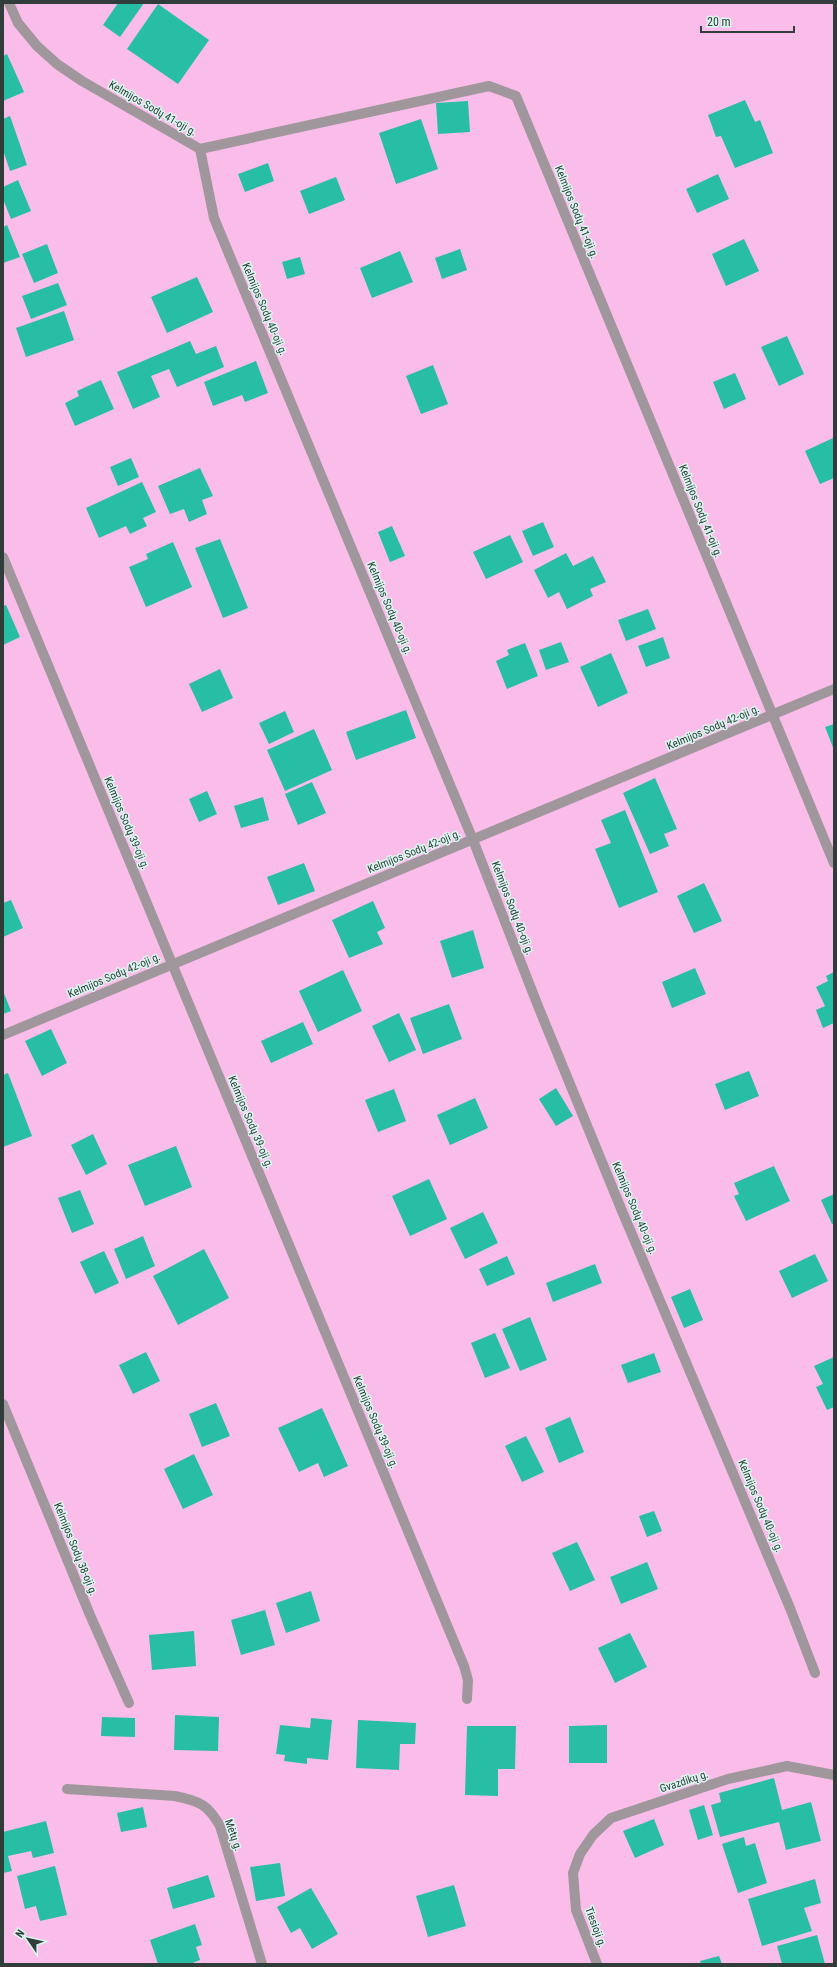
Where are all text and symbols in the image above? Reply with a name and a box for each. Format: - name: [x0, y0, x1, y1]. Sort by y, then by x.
- scale bar: [701, 8, 794, 34]
- text: 20 m: [707, 15, 731, 29]
- street label: Kelmijos Sodų 41-oji g.: [106, 78, 199, 139]
- street label: Kelmijos Sodų 41-oji g.: [552, 164, 601, 261]
- street label: Kelmijos Sodų 40-oji g.: [239, 261, 290, 358]
- street label: Kelmijos Sodų 41-oji g.: [676, 463, 725, 560]
- street label: Kelmijos Sodų 40-oji g.: [364, 560, 415, 657]
- street label: Kelmijos Sodų 42-oji g.: [665, 702, 762, 753]
- street label: Kelmijos Sodų 39-oji g.: [101, 775, 152, 872]
- street label: Kelmijos Sodų 42-oji g.: [366, 827, 463, 876]
- street label: Kelmijos Sodų 40-oji g.: [489, 859, 536, 957]
- street label: Kelmijos Sodų 42-oji g.: [66, 950, 163, 1001]
- street label: Kelmijos Sodų 39-oji g.: [225, 1074, 276, 1171]
- street label: Kelmijos Sodų 40-oji g.: [609, 1160, 660, 1257]
- street label: Kelmijos Sodų 39-oji g.: [350, 1374, 401, 1471]
- street label: Kelmijos Sodų 40-oji g.: [735, 1458, 786, 1555]
- street label: Kelmijos Sodų 38-oji g.: [51, 1501, 100, 1598]
- street label: Gvazdikų g.: [658, 1768, 710, 1795]
- street label: Mėtų g.: [222, 1817, 245, 1853]
- street label: Tiesioji g.: [582, 1905, 609, 1949]
- north arrow: [8, 1919, 48, 1959]
- text: N: [13, 1927, 28, 1940]

